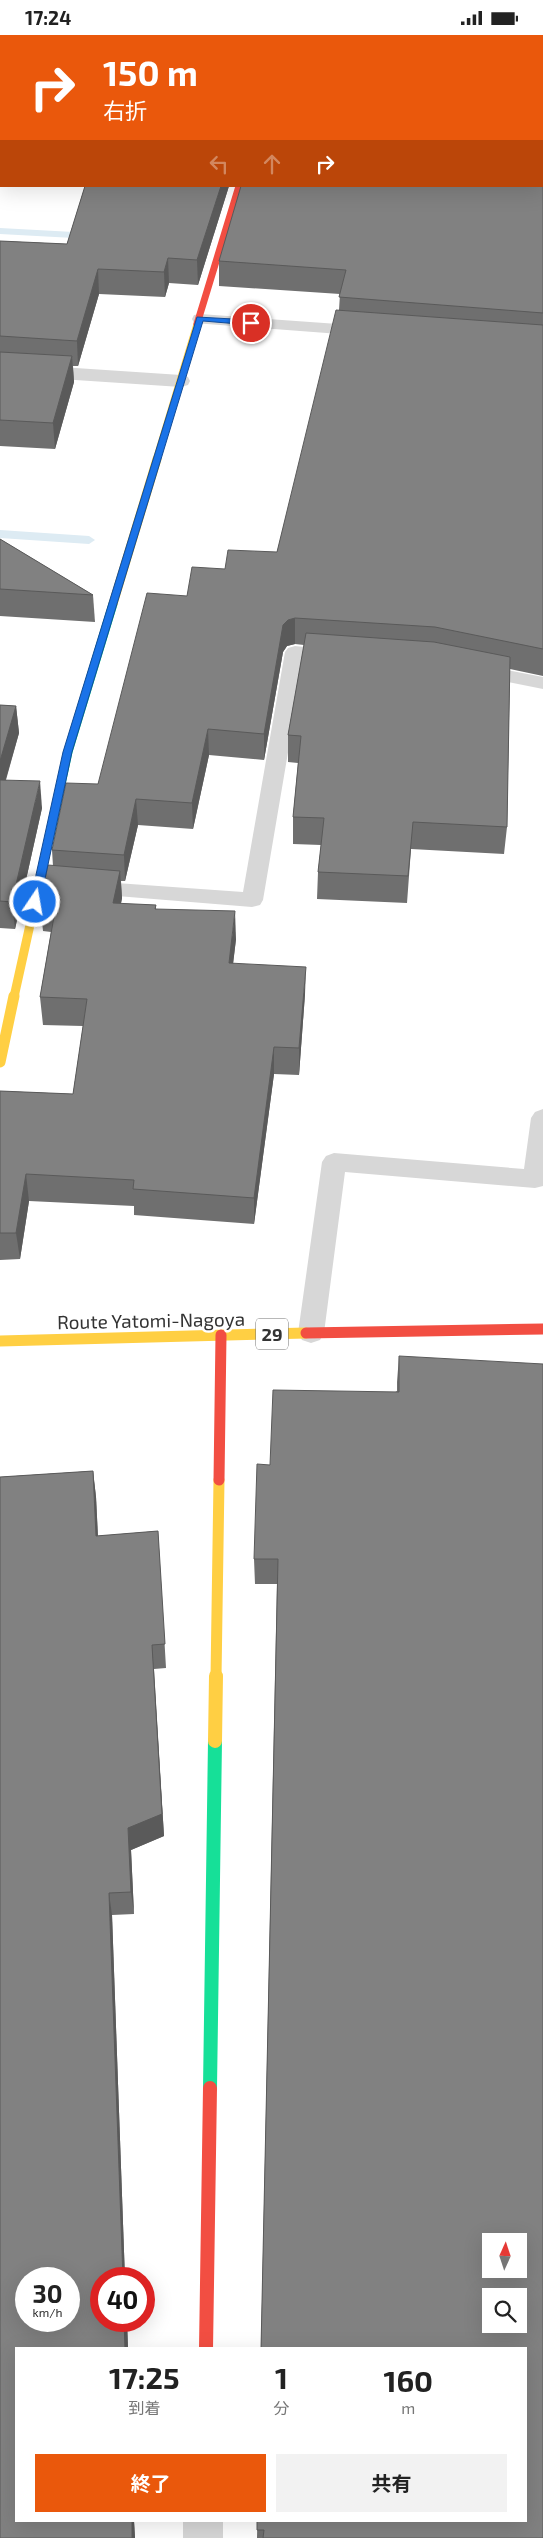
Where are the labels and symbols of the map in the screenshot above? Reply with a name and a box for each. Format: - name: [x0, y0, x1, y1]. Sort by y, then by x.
- pin: [230, 302, 272, 344]
- position arrow: [8, 875, 60, 927]
- street label: Route Yatomi-Nagoya: [57, 1307, 245, 1333]
- road number: 29: [256, 1319, 288, 1350]
- north arrow: [482, 2233, 528, 2277]
- speed limit sign: 40: [90, 2267, 155, 2332]

